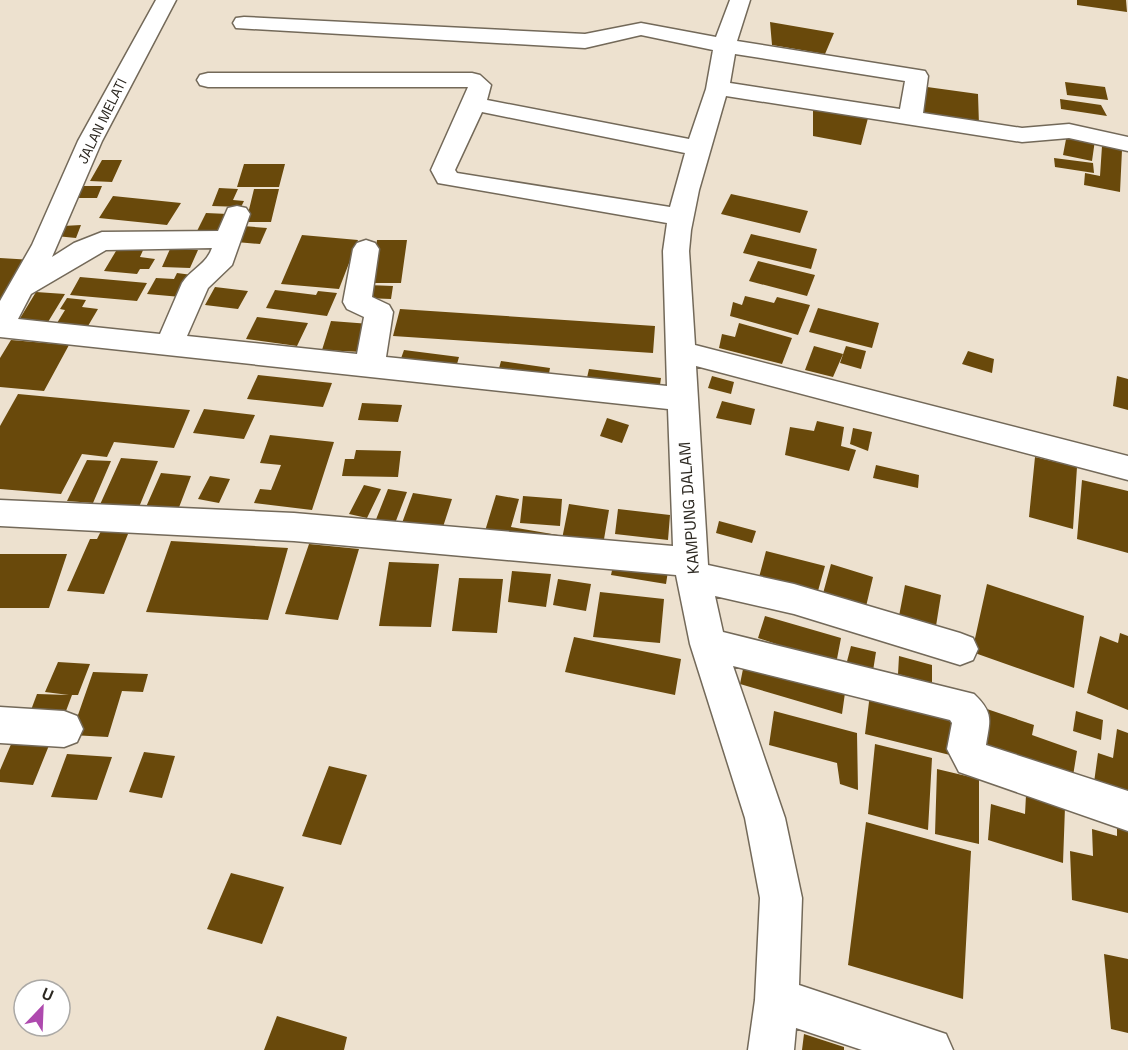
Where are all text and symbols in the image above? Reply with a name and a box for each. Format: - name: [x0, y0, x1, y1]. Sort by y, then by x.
- street label: JALAN MELATI: [73, 75, 131, 167]
- street label: KAMPUNG DALAM: [674, 441, 704, 575]
- north arrow: [12, 978, 72, 1038]
- text: U: [39, 983, 57, 1006]

